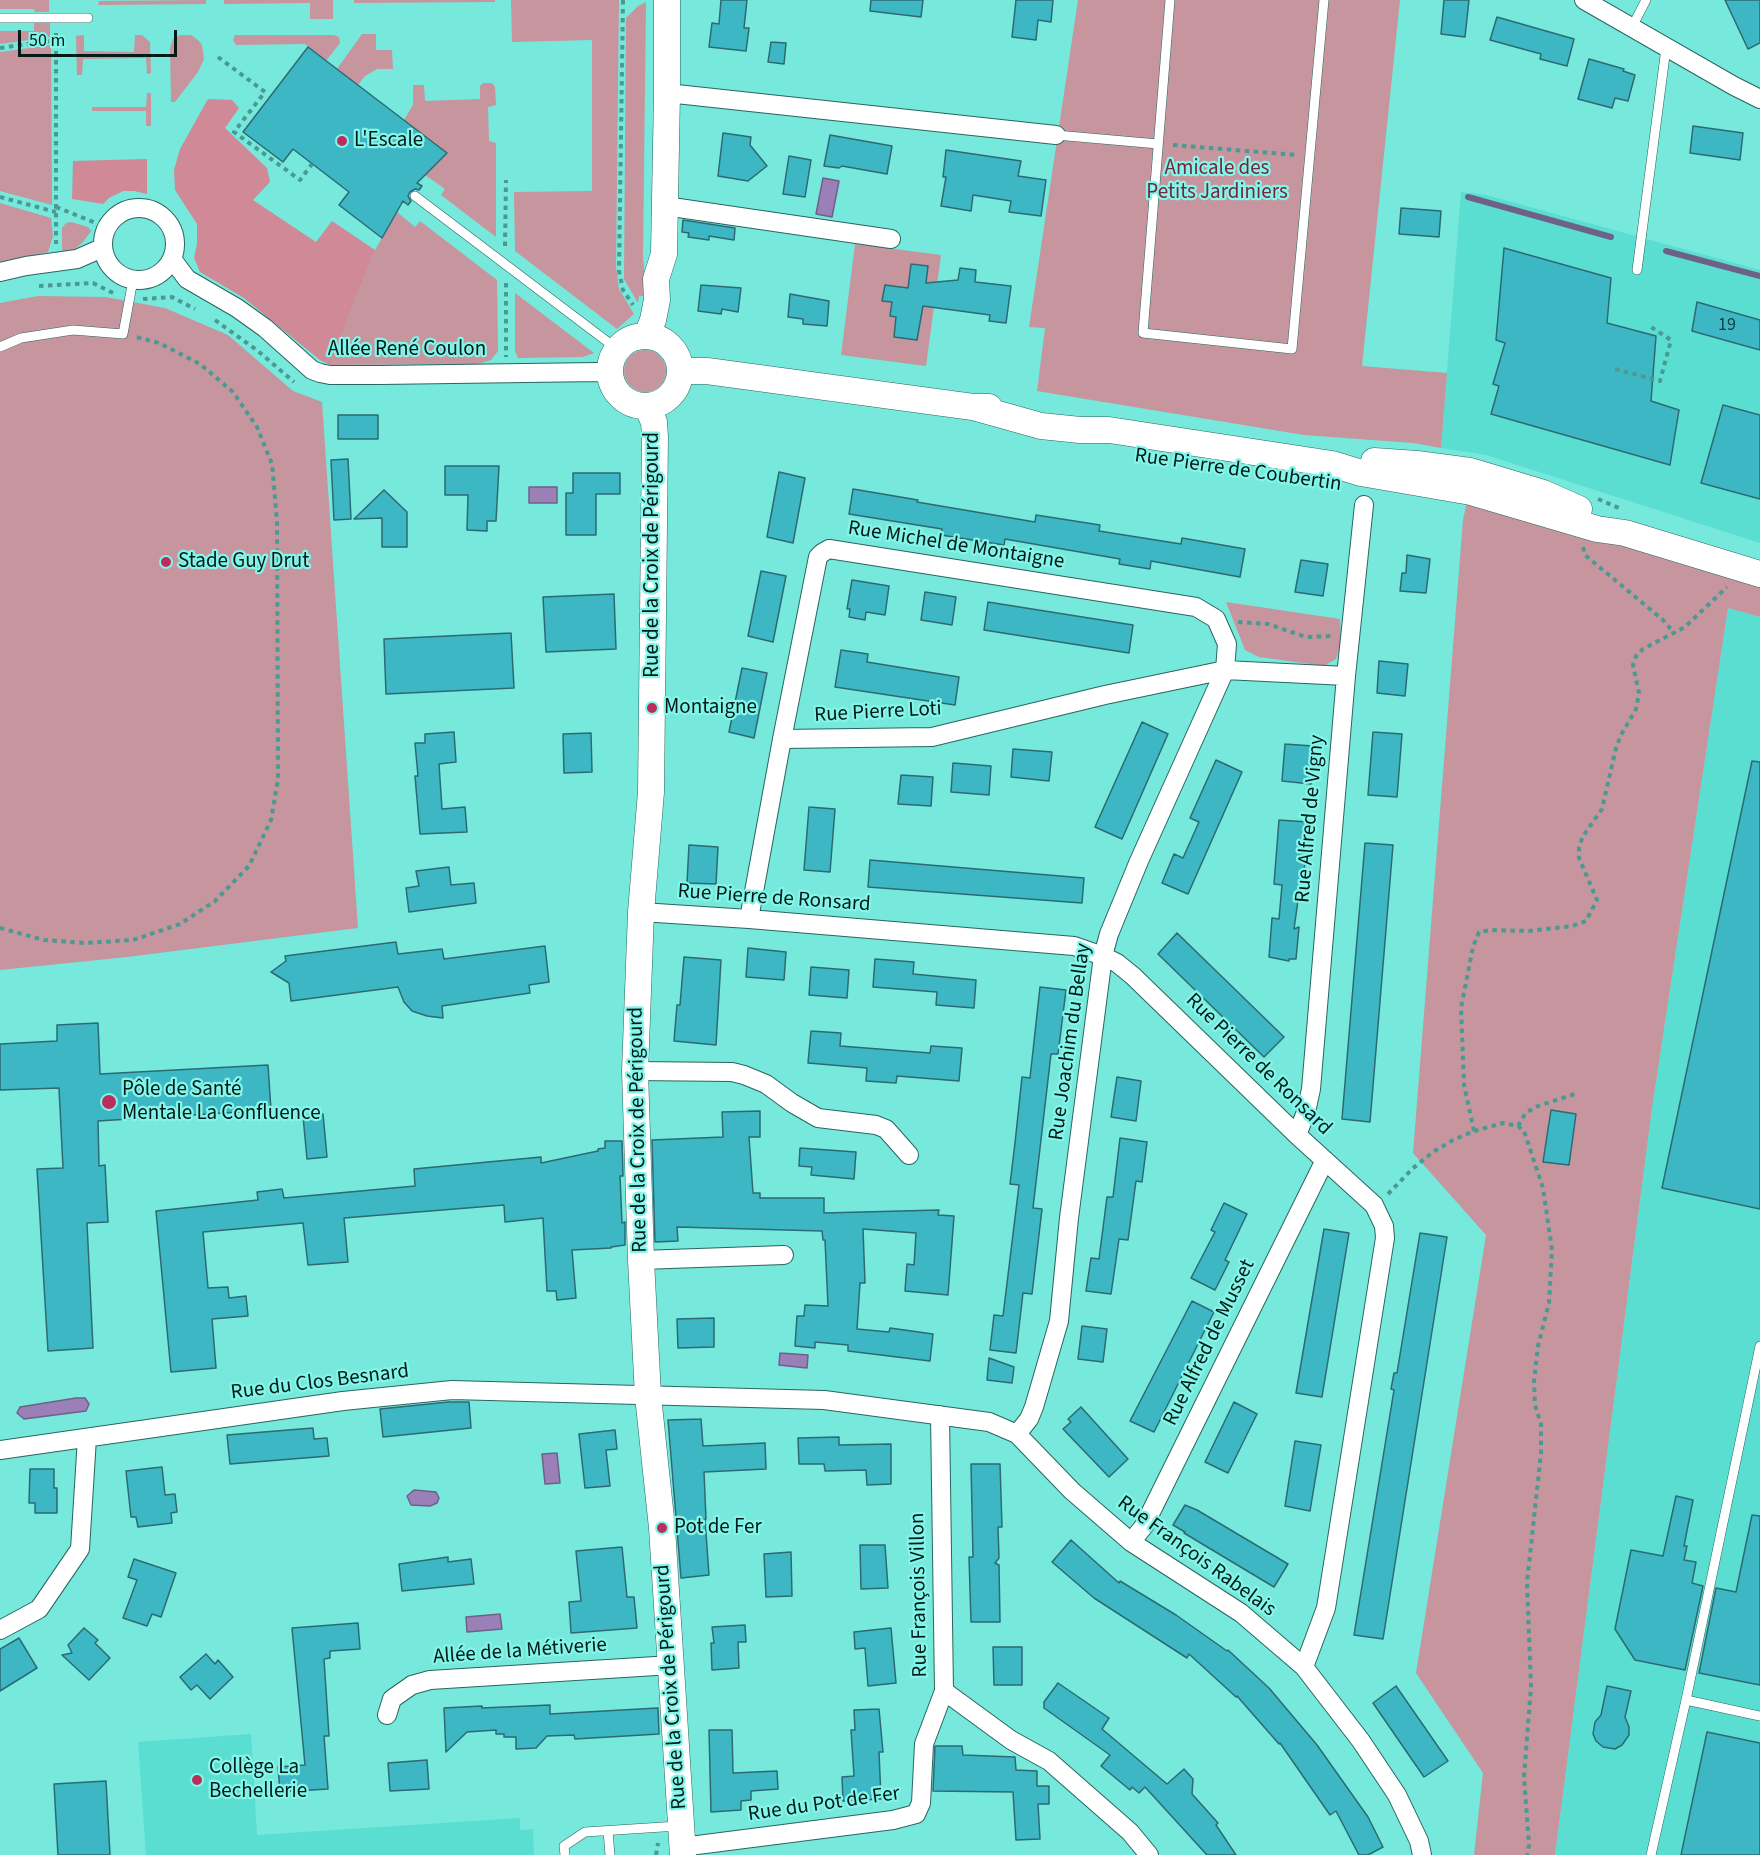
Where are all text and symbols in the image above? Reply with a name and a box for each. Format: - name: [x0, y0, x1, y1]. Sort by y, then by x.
- scale bar: [21, 18, 180, 56]
- text: 50 m: [29, 28, 65, 53]
- place label: L'Escale: [354, 128, 423, 154]
- marker: L'Escale: [335, 134, 349, 148]
- park label: Amicale des Petits Jardiniers: [1146, 156, 1288, 206]
- house number: 19: [1718, 315, 1736, 337]
- street label: Allée René Coulon: [328, 337, 486, 363]
- street label: Rue de la Croix de Périgourd: [640, 432, 666, 678]
- street label: Rue Pierre de Coubertin: [1133, 444, 1343, 498]
- street label: Rue Michel de Montaigne: [846, 516, 1066, 576]
- place label: Stade Guy Drut: [178, 549, 309, 575]
- marker: Stade Guy Drut: [159, 555, 173, 569]
- place label: Montaigne: [664, 695, 757, 721]
- street label: Rue Pierre Loti: [814, 697, 942, 729]
- marker: Montaigne: [645, 701, 659, 715]
- street label: Rue Alfred de Vigny: [1291, 734, 1331, 904]
- street label: Rue Pierre de Ronsard: [677, 880, 871, 918]
- street label: Rue Joachim du Bellay: [1045, 942, 1097, 1142]
- street label: Rue Pierre de Ronsard: [1180, 989, 1336, 1141]
- street label: Rue de la Croix de Périgourd: [624, 1007, 654, 1253]
- place label: Pôle de Santé Mentale La Confluence: [122, 1077, 321, 1127]
- marker: Pôle de Santé Mentale La Confluence: [100, 1093, 118, 1111]
- street label: Rue Alfred de Musset: [1159, 1256, 1261, 1430]
- street label: Rue du Clos Besnard: [229, 1360, 411, 1406]
- street label: Rue François Rabelais: [1112, 1491, 1280, 1623]
- street label: Rue François Villon: [906, 1512, 934, 1678]
- place label: Pot de Fer: [674, 1515, 762, 1541]
- marker: Pot de Fer: [655, 1521, 669, 1535]
- street label: Rue de la Croix de Périgourd: [651, 1563, 693, 1811]
- street label: Allée de la Métiverie: [432, 1633, 608, 1671]
- place label: Collège La Bechellerie: [209, 1755, 307, 1805]
- marker: Collège La Bechellerie: [190, 1773, 204, 1787]
- street label: Rue du Pot de Fer: [746, 1782, 902, 1828]

